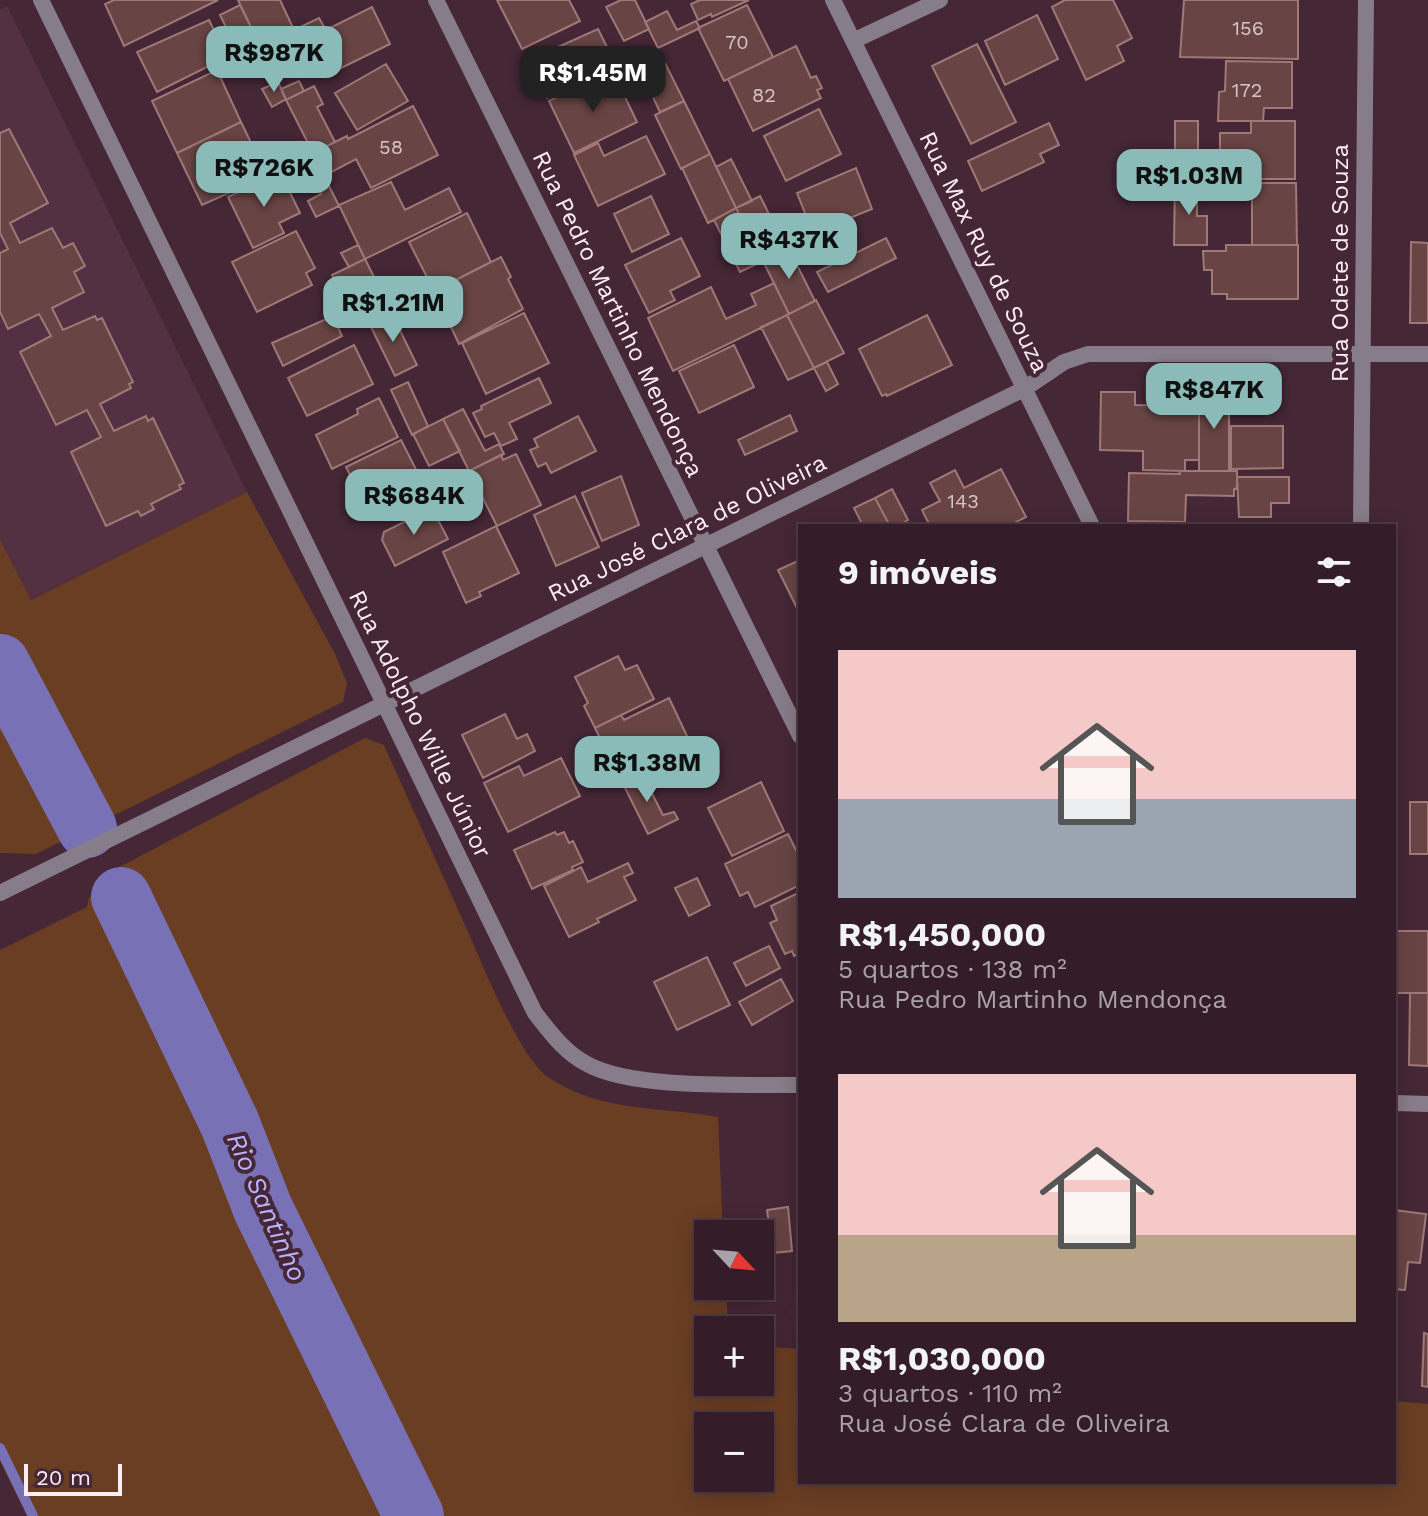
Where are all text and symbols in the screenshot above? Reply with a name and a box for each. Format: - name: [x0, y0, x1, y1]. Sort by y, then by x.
- house number: 156: [1232, 16, 1264, 40]
- pin: R$987K: [209, 26, 339, 94]
- house number: 70: [725, 30, 749, 54]
- text: R$987K: [224, 37, 324, 67]
- pin: R$1.45M: [519, 46, 667, 114]
- text: R$1.45M: [539, 57, 647, 87]
- house number: 172: [1232, 78, 1262, 102]
- house number: 82: [752, 83, 776, 107]
- street label: Rua Max Ruy de Souza: [913, 127, 1055, 377]
- house number: 58: [379, 135, 403, 159]
- pin: R$726K: [199, 141, 329, 209]
- street label: Rua Odete de Souza: [1326, 144, 1354, 382]
- street label: Rua Pedro Martinho Mendonça: [527, 146, 709, 482]
- pin: R$1.03M: [1115, 149, 1263, 217]
- text: R$726K: [214, 152, 314, 182]
- text: R$1.03M: [1135, 160, 1243, 190]
- pin: R$437K: [724, 213, 854, 281]
- text: R$437K: [739, 224, 839, 254]
- pin: R$1.21M: [319, 276, 467, 344]
- text: R$1.21M: [341, 287, 445, 317]
- pin: R$847K: [1149, 363, 1279, 431]
- text: R$847K: [1164, 374, 1264, 404]
- street label: Rua José Clara de Oliveira: [543, 448, 831, 608]
- pin: R$684K: [349, 469, 479, 537]
- text: R$684K: [363, 480, 465, 510]
- house number: 143: [947, 489, 979, 513]
- icon: filters: [1312, 550, 1356, 594]
- text: 9 imóveis: [838, 552, 997, 592]
- street label: Rua Adolpho Wille Júnior: [343, 586, 497, 863]
- icon: home: [1025, 702, 1169, 846]
- pin: R$1.38M: [573, 736, 721, 804]
- text: R$1.38M: [593, 747, 701, 777]
- text: R$1,450,000: [838, 914, 1046, 954]
- text: 5 quartos · 138 m²: [838, 954, 1067, 984]
- text: Rua Pedro Martinho Mendonça: [838, 984, 1227, 1014]
- icon: home: [1025, 1126, 1169, 1270]
- water label: Rio Santinho: [221, 1128, 313, 1286]
- north arrow: [694, 1220, 774, 1300]
- map controls: [694, 1220, 774, 1492]
- button: +: [694, 1316, 774, 1396]
- text: R$1,030,000: [838, 1338, 1046, 1378]
- text: 3 quartos · 110 m²: [838, 1378, 1062, 1408]
- text: Rua José Clara de Oliveira: [838, 1408, 1170, 1438]
- button: −: [694, 1412, 774, 1492]
- scale bar: [24, 1460, 122, 1496]
- text: 20 m: [36, 1465, 91, 1490]

